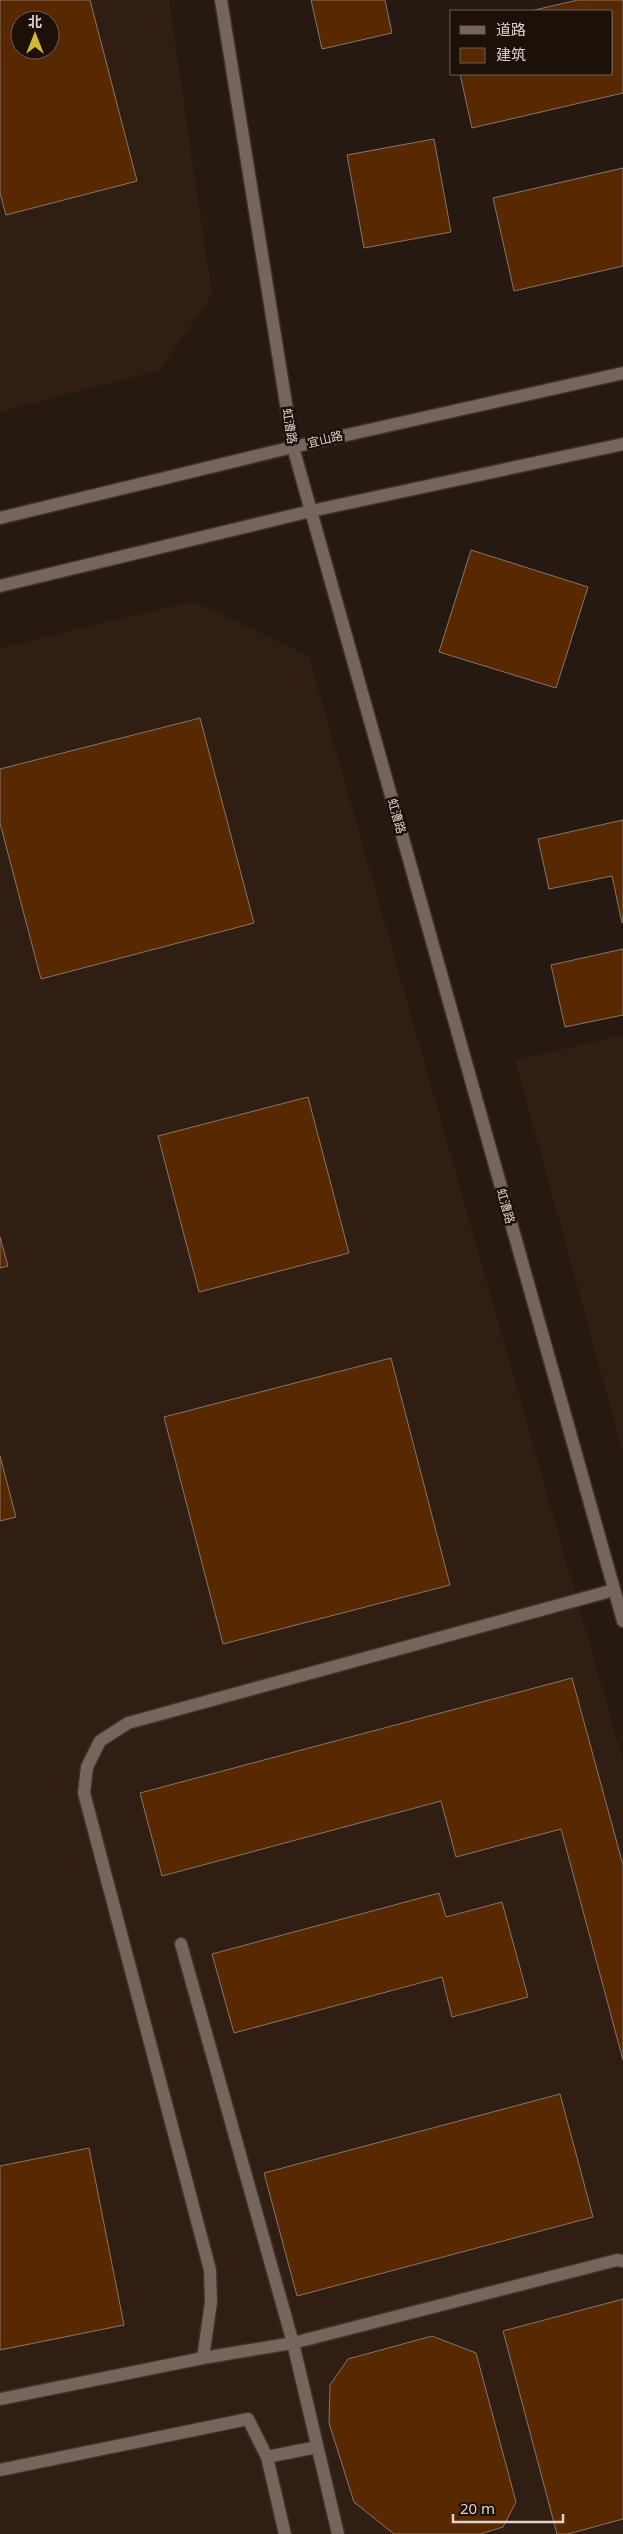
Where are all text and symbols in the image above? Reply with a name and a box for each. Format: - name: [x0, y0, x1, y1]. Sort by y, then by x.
- north arrow: [10, 10, 60, 60]
- legend: [450, 10, 613, 75]
- text: 北: [28, 12, 42, 31]
- text: 道路: [496, 19, 526, 39]
- text: 建筑: [496, 44, 526, 64]
- street label: 虹漕路: [279, 407, 301, 445]
- street label: 宜山路: [306, 427, 344, 451]
- street label: 虹漕路: [384, 796, 410, 836]
- street label: 虹漕路: [493, 1186, 519, 1226]
- scale bar: [453, 2492, 563, 2524]
- text: 20 m: [460, 2498, 495, 2518]

